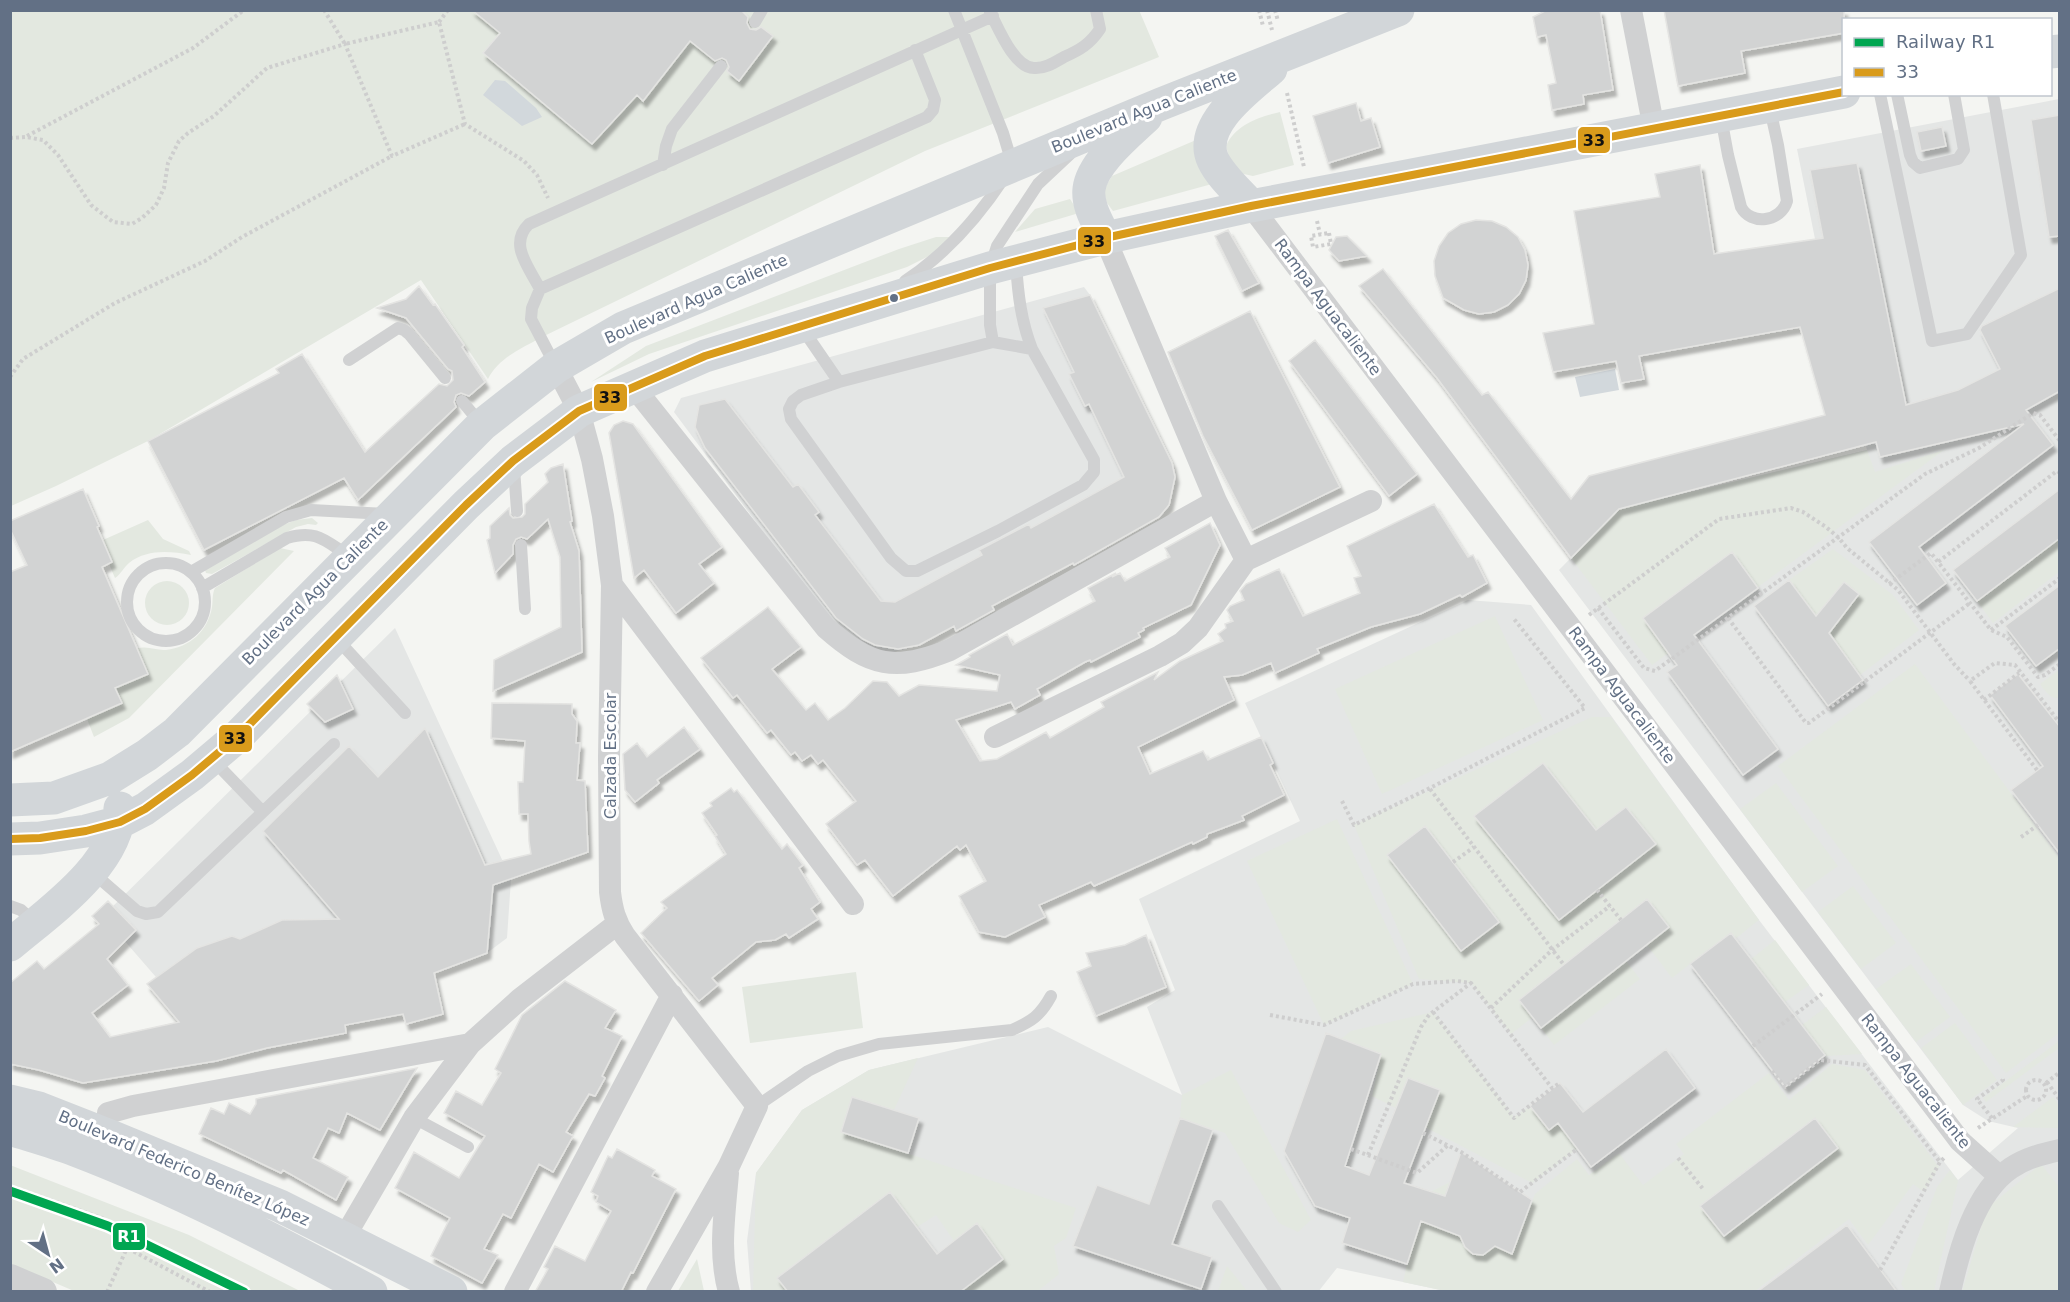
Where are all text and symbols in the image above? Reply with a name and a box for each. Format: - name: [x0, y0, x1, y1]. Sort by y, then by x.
- legend: [1842, 18, 2052, 96]
- text: Railway R1: [1896, 31, 1995, 52]
- text: 33: [1896, 61, 1919, 82]
- street label: Boulevard Agua Caliente: [1049, 65, 1239, 157]
- line badge: 33: [1577, 126, 1611, 154]
- text: 33: [1583, 131, 1605, 150]
- line badge: 33: [1077, 226, 1112, 255]
- text: 33: [1083, 232, 1105, 251]
- street label: Rampa Aguacaliente: [1271, 235, 1385, 379]
- street label: Boulevard Agua Caliente: [602, 250, 790, 348]
- unlabelled marker: [888, 292, 900, 304]
- line badge: 33: [593, 383, 628, 412]
- text: 33: [599, 388, 621, 407]
- street label: Boulevard Agua Caliente: [238, 515, 392, 669]
- street label: Rampa Aguacaliente: [1565, 623, 1679, 767]
- street label: Calzada Escolar: [601, 692, 620, 819]
- line badge: 33: [218, 724, 253, 753]
- text: 33: [224, 729, 246, 748]
- street label: Rampa Aguacaliente: [1857, 1010, 1975, 1152]
- street label: Boulevard Federico Benítez López: [56, 1106, 312, 1230]
- line badge: R1: [112, 1222, 146, 1251]
- north arrow: [18, 1224, 78, 1284]
- text: R1: [117, 1227, 141, 1246]
- text: N: [46, 1254, 68, 1277]

